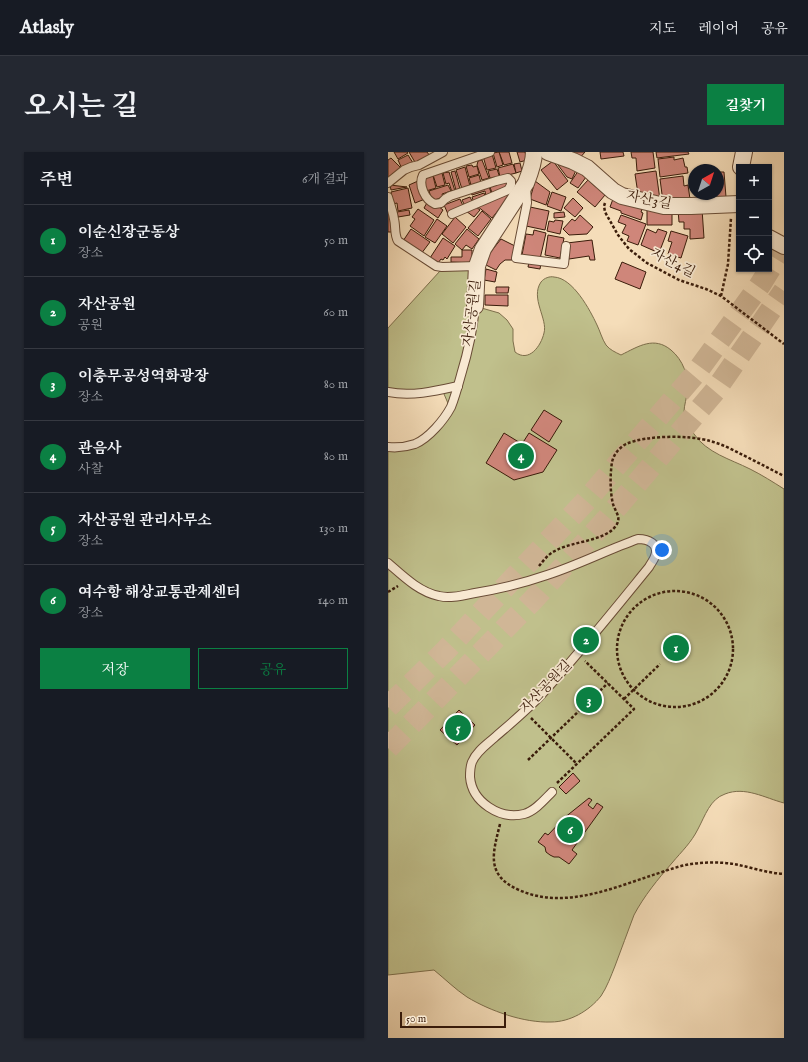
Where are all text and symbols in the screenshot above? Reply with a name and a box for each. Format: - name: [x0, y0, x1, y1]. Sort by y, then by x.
- text: Atlasly: [20, 16, 74, 40]
- text: 지도: [649, 20, 676, 38]
- text: 레이어: [698, 20, 739, 38]
- text: 공유: [761, 20, 788, 38]
- button: 길찾기: [707, 84, 784, 125]
- text: 오시는 길: [24, 90, 138, 125]
- north arrow: [688, 164, 724, 200]
- map controls: [736, 164, 772, 272]
- button: +: [736, 164, 772, 200]
- text: 주변: [40, 170, 73, 191]
- text: 6개 결과: [302, 171, 348, 188]
- street label: 자산3길: [625, 187, 673, 213]
- button: −: [736, 200, 772, 236]
- text: 이순신장군동상: [78, 223, 179, 242]
- text: 1: [51, 232, 55, 249]
- text: 50 m: [324, 232, 348, 249]
- button: locate: [736, 236, 772, 272]
- street label: 자산4길: [648, 244, 698, 282]
- text: 장소: [78, 245, 103, 262]
- street label: 자산공원길: [459, 278, 485, 348]
- text: 자산공원: [78, 295, 136, 314]
- text: 2: [50, 304, 56, 321]
- text: 60 m: [323, 304, 348, 321]
- text: 공원: [78, 317, 103, 334]
- text: 이충무공성역화광장: [78, 367, 208, 386]
- text: 3: [51, 376, 55, 393]
- text: 80 m: [324, 376, 348, 393]
- text: 장소: [78, 389, 103, 406]
- text: 관음사: [78, 439, 121, 458]
- pin: 4: [508, 441, 534, 471]
- text: 4: [50, 448, 56, 465]
- text: 80 m: [324, 448, 348, 465]
- text: 사찰: [78, 461, 103, 478]
- text: 자산공원 관리사무소: [78, 511, 212, 530]
- text: 5: [51, 520, 55, 537]
- text: 130 m: [319, 520, 348, 537]
- text: 장소: [78, 533, 103, 550]
- your location: [652, 540, 672, 560]
- text: 여수항 해상교통관제센터: [78, 583, 241, 602]
- text: 6: [50, 592, 56, 609]
- text: 140 m: [318, 592, 348, 609]
- text: 장소: [78, 605, 103, 622]
- pin: 2: [573, 625, 599, 655]
- pin: 1: [663, 633, 689, 663]
- button: 저장: [40, 648, 190, 689]
- button: 공유: [198, 648, 348, 689]
- street label: 자산공원길: [516, 656, 576, 718]
- pin: 3: [576, 685, 602, 715]
- pin: 5: [445, 713, 471, 743]
- pin: 6: [557, 815, 583, 845]
- scale bar: [400, 1010, 506, 1029]
- text: 50 m: [406, 1012, 426, 1026]

